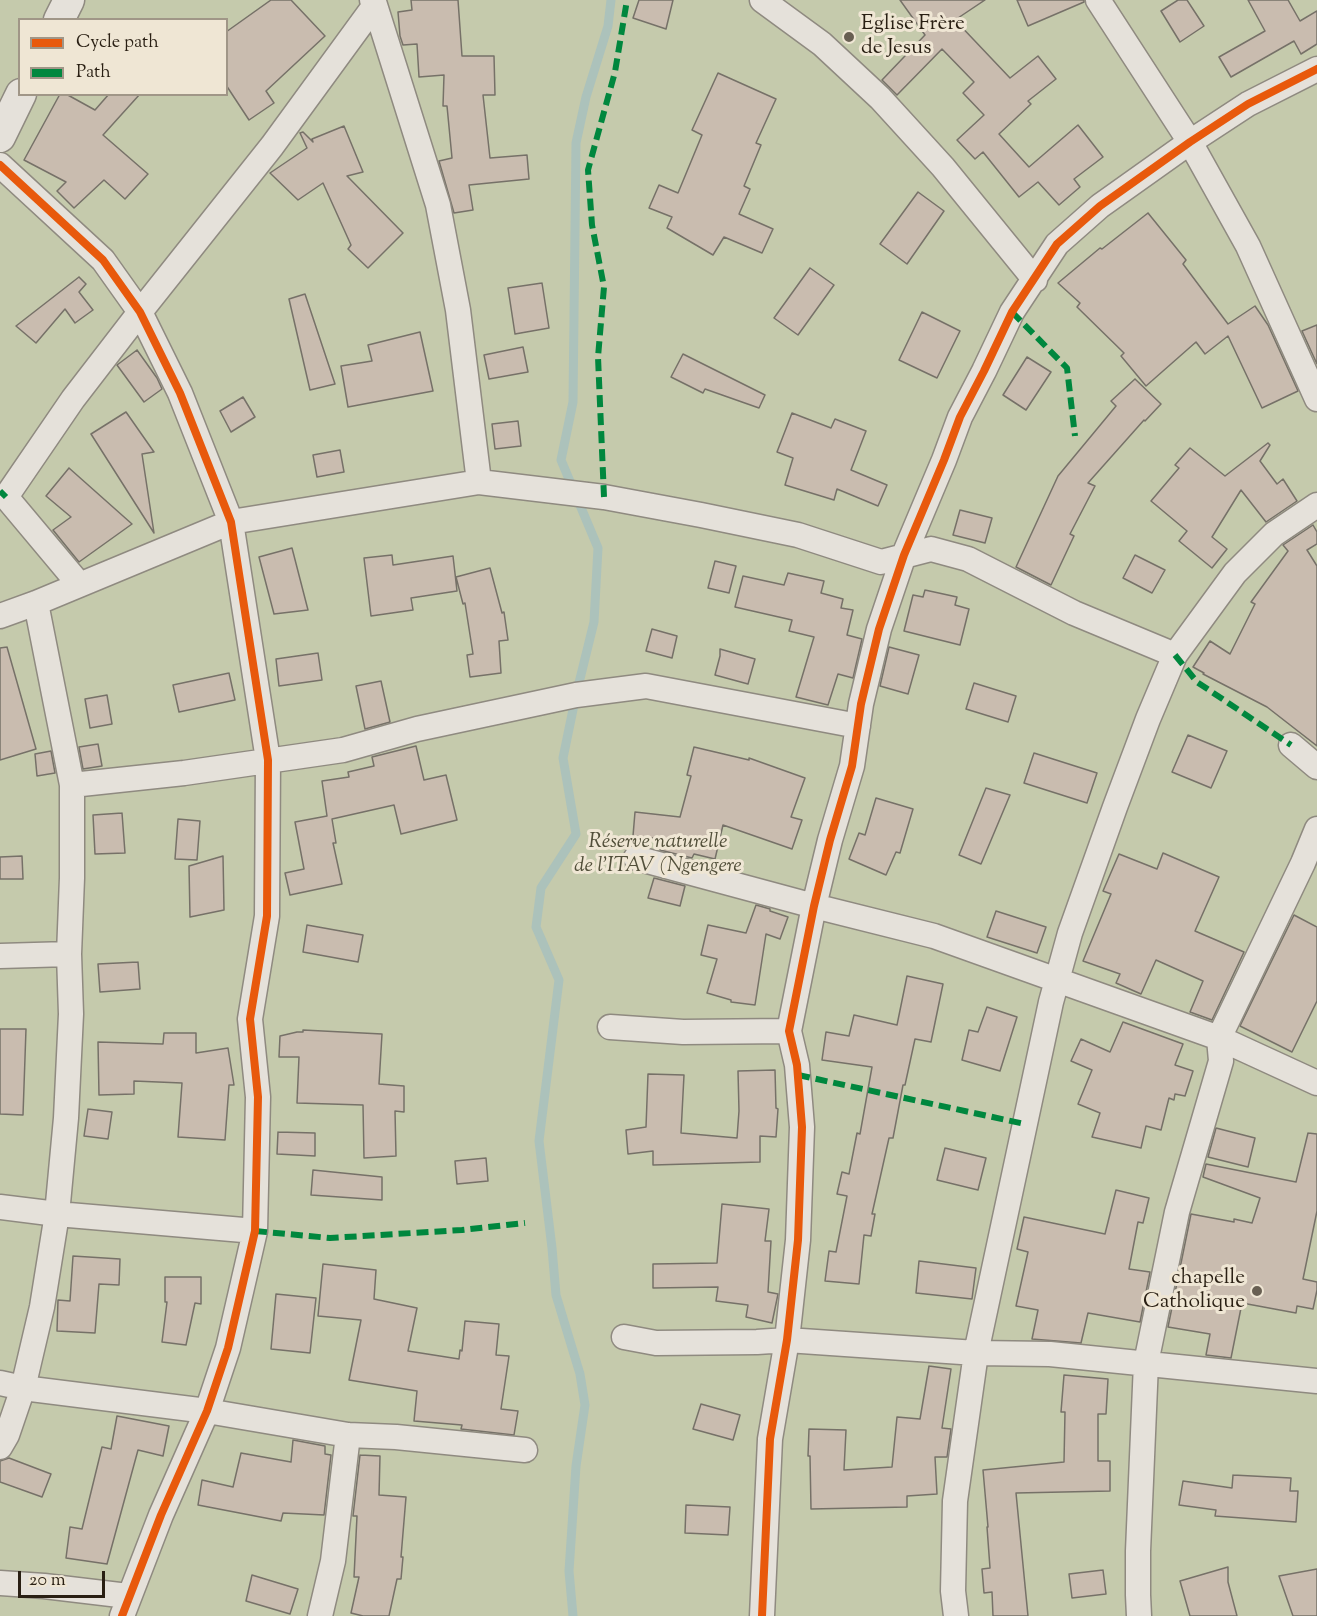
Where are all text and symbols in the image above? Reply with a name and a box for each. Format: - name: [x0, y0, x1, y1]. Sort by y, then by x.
- place label: Eglise Frère de Jesus: [861, 12, 965, 62]
- legend: [18, 18, 228, 96]
- text: Cycle path: [76, 30, 159, 56]
- marker: Eglise Frère de Jesus: [842, 30, 856, 44]
- text: Path: [76, 60, 111, 86]
- park label: Réserve naturelle de l'ITAV (Ngengere: [574, 830, 742, 880]
- place label: chapelle Catholique: [1143, 1266, 1245, 1316]
- marker: chapelle Catholique: [1250, 1284, 1264, 1298]
- scale bar: [21, 1559, 108, 1597]
- text: 20 m: [29, 1568, 66, 1594]

